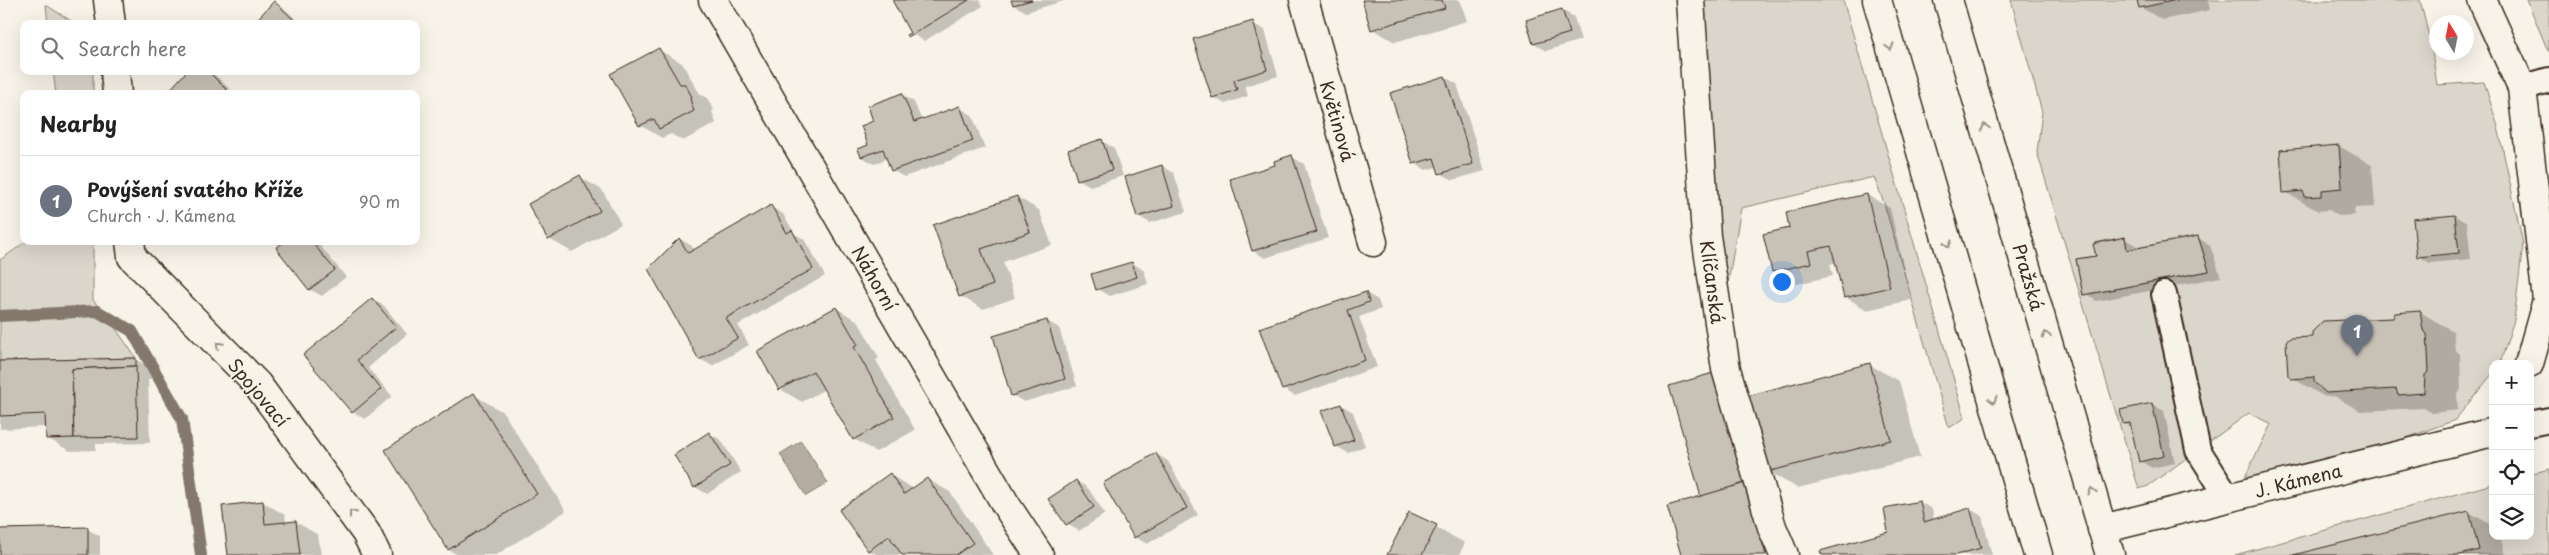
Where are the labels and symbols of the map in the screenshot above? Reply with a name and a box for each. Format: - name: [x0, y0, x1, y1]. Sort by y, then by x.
- north arrow: [2429, 15, 2474, 60]
- one-way arrow: [1885, 42, 1895, 50]
- street label: Květinová: [1314, 78, 1362, 164]
- one-way arrow: [1980, 123, 1990, 131]
- street label: Klíčanská: [1694, 239, 1732, 326]
- one-way arrow: [1942, 240, 1952, 248]
- street label: Pražská: [2007, 240, 2052, 314]
- street label: Náhorní: [846, 241, 905, 316]
- your location: [1769, 269, 1795, 295]
- pin: 1: [2341, 315, 2373, 356]
- one-way arrow: [2041, 332, 2051, 340]
- one-way arrow: [216, 342, 225, 351]
- street label: Spojovací: [222, 352, 296, 433]
- one-way arrow: [1988, 396, 1998, 404]
- street label: J. Kámena: [2252, 456, 2345, 504]
- one-way arrow: [2087, 488, 2097, 496]
- one-way arrow: [349, 509, 358, 519]

